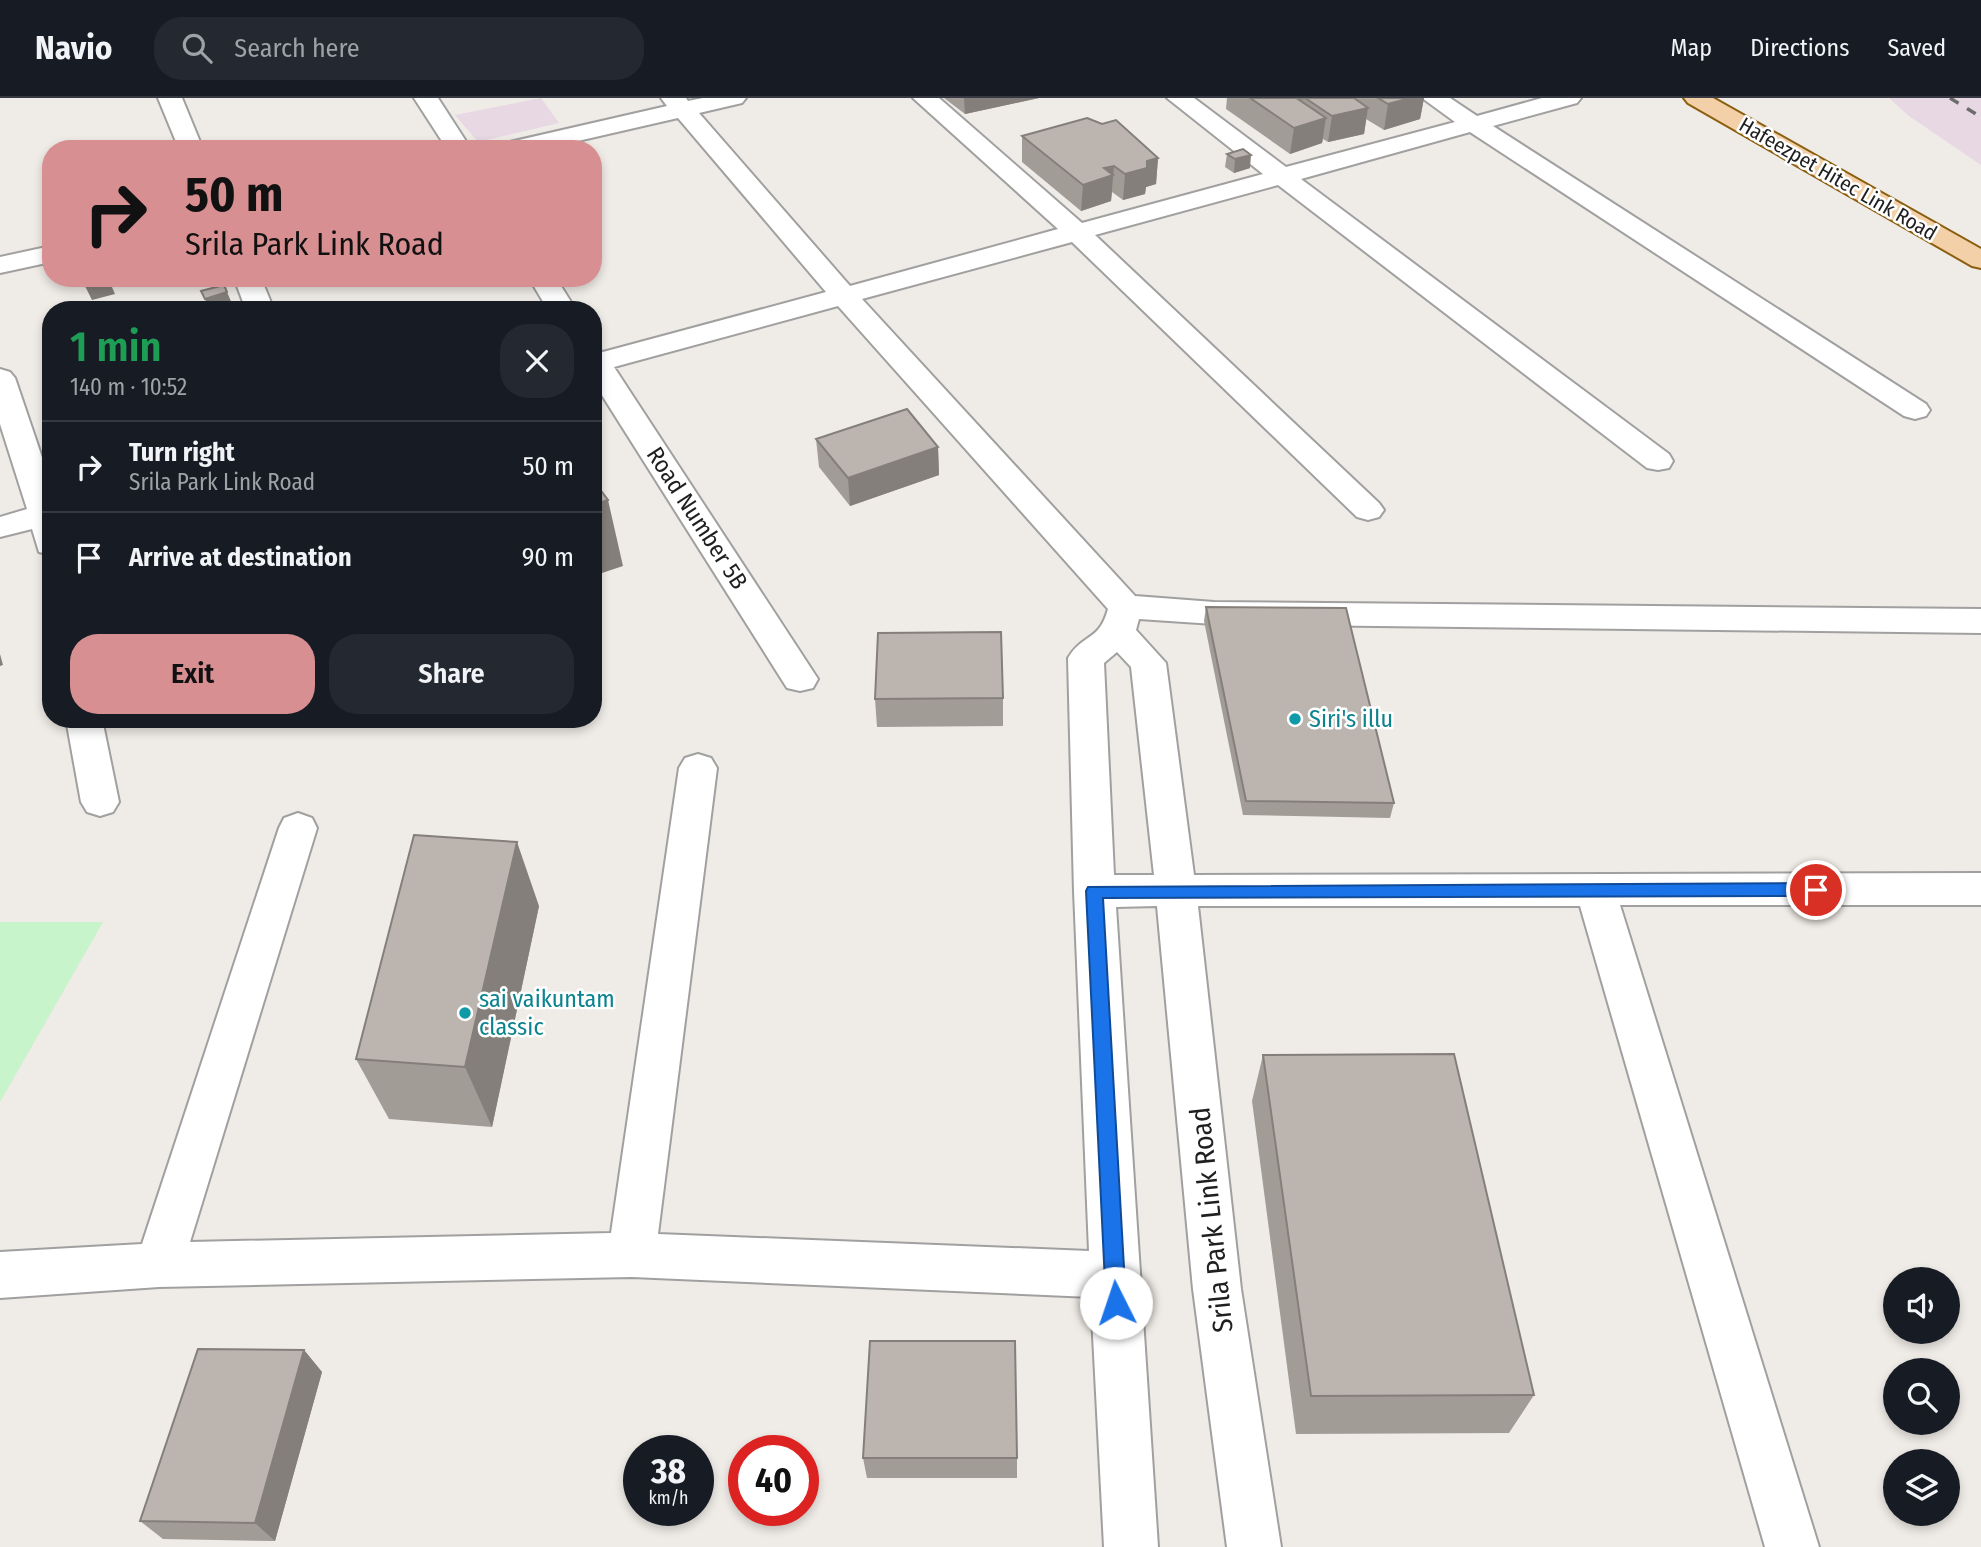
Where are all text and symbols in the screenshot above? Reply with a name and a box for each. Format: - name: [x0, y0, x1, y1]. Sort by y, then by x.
- search box: [154, 17, 644, 80]
- text: Navio: [35, 28, 112, 68]
- icon: search: [178, 29, 216, 67]
- text: Search here: [234, 33, 360, 64]
- text: Map: [1671, 34, 1712, 62]
- text: Directions: [1750, 34, 1849, 62]
- text: Saved: [1887, 34, 1946, 62]
- street label: Hafeezpet Hitec Link Road: [1734, 112, 1942, 246]
- text: 50 m: [185, 165, 283, 224]
- icon: right: [70, 168, 161, 259]
- text: Srila Park Link Road: [185, 225, 444, 263]
- text: 1 min: [70, 322, 161, 372]
- button: close: [500, 324, 574, 398]
- text: 140 m · 10:52: [70, 373, 187, 401]
- text: Turn right: [129, 437, 235, 468]
- street label: Road Number 5B: [641, 442, 753, 594]
- icon: right: [70, 448, 108, 486]
- text: 50 m: [522, 451, 574, 482]
- text: Srila Park Link Road: [129, 468, 315, 496]
- icon: arrive: [70, 539, 108, 577]
- text: Arrive at destination: [129, 542, 352, 573]
- text: 90 m: [522, 542, 574, 573]
- button: Exit: [70, 634, 315, 714]
- button: Share: [329, 634, 574, 714]
- place label: Siri's illu: [1309, 705, 1393, 733]
- marker: Siri's illu: [1287, 711, 1303, 727]
- pin: [1786, 860, 1846, 920]
- icon: arrive: [1797, 871, 1835, 909]
- place label: sai vaikuntam classic: [479, 985, 615, 1041]
- marker: sai vaikuntam classic: [457, 1005, 473, 1021]
- street label: Srila Park Link Road: [1183, 1106, 1240, 1334]
- position arrow: [1079, 1266, 1153, 1340]
- map controls: [1883, 1267, 1960, 1526]
- button: sound: [1883, 1267, 1960, 1344]
- button: search: [1883, 1358, 1960, 1435]
- speed limit sign: 40: [728, 1435, 819, 1526]
- button: layers: [1883, 1449, 1960, 1526]
- text: 38: [651, 1450, 686, 1492]
- text: km/h: [648, 1487, 689, 1509]

